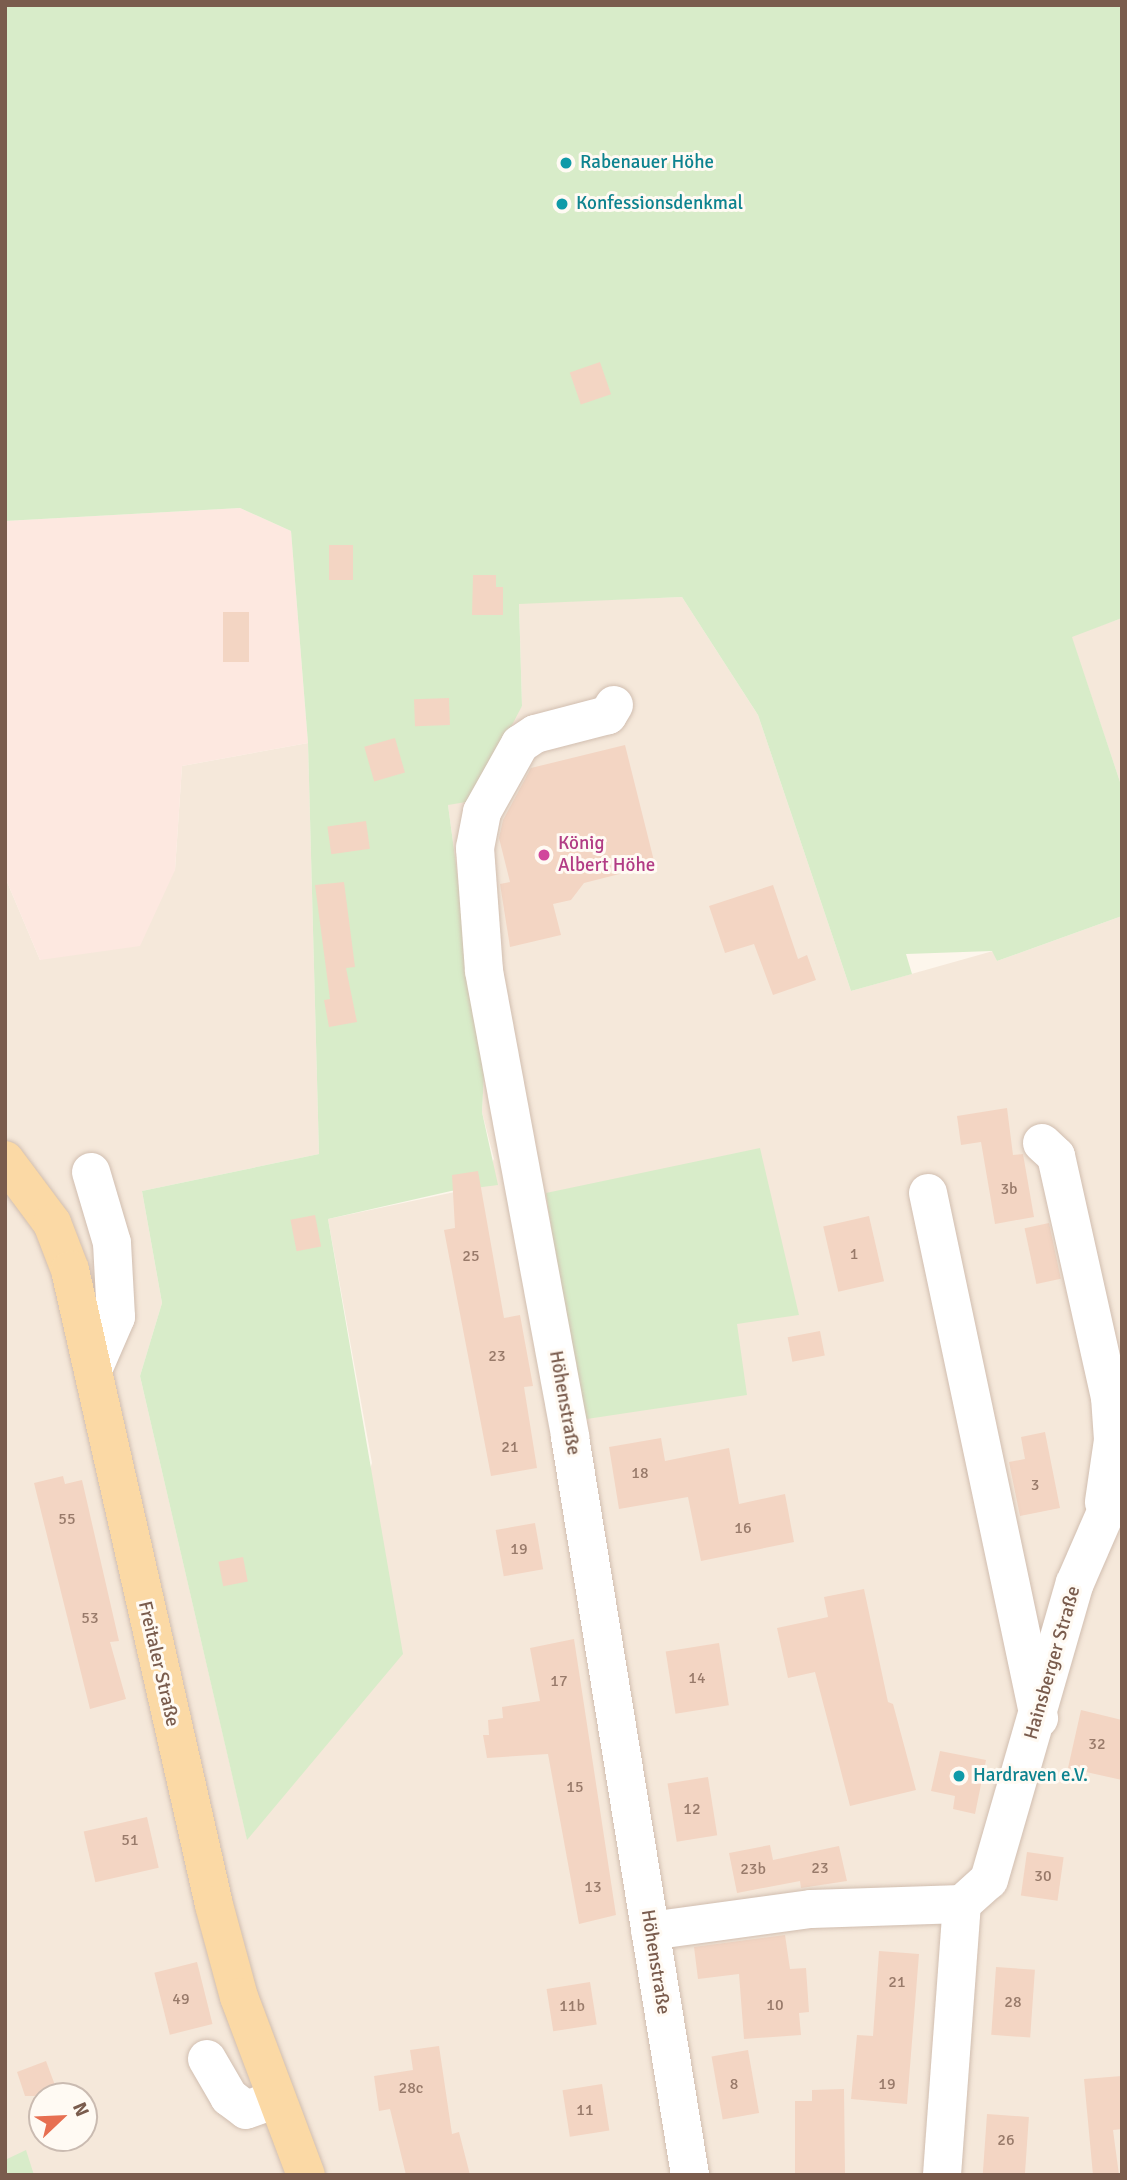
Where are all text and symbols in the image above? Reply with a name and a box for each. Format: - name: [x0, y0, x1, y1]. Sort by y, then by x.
- place label: Rabenauer Höhe: [580, 152, 714, 174]
- marker: Rabenauer Höhe: [558, 155, 574, 171]
- place label: Konfessionsdenkmal: [576, 193, 743, 215]
- marker: Konfessionsdenkmal: [554, 196, 570, 212]
- place label: König Albert Höhe: [558, 833, 655, 877]
- marker: König Albert Höhe: [536, 847, 552, 863]
- house number: 3b: [1000, 1179, 1018, 1199]
- house number: 1: [850, 1244, 858, 1264]
- house number: 25: [462, 1246, 480, 1266]
- house number: 23: [488, 1346, 506, 1366]
- street label: Höhenstraße: [544, 1349, 584, 1457]
- house number: 21: [501, 1437, 519, 1457]
- house number: 18: [631, 1463, 649, 1483]
- house number: 3: [1031, 1475, 1039, 1495]
- house number: 55: [58, 1509, 76, 1529]
- house number: 16: [734, 1518, 752, 1538]
- house number: 19: [510, 1539, 528, 1559]
- street label: Hainsberger Straße: [1020, 1584, 1086, 1742]
- street label: Freitaler Straße: [132, 1599, 184, 1729]
- house number: 53: [81, 1608, 99, 1628]
- house number: 14: [688, 1668, 706, 1688]
- house number: 17: [550, 1671, 568, 1691]
- house number: 32: [1088, 1734, 1106, 1754]
- place label: Hardraven e.V.: [973, 1765, 1088, 1787]
- marker: Hardraven e.V.: [951, 1768, 967, 1784]
- house number: 15: [566, 1777, 584, 1797]
- house number: 12: [683, 1799, 701, 1819]
- house number: 51: [121, 1830, 139, 1850]
- house number: 23: [811, 1858, 829, 1878]
- house number: 23b: [740, 1859, 766, 1879]
- house number: 30: [1034, 1866, 1052, 1886]
- house number: 13: [584, 1877, 602, 1897]
- street label: Höhenstraße: [635, 1908, 675, 2016]
- house number: 21: [888, 1972, 906, 1992]
- house number: 49: [172, 1989, 190, 2009]
- house number: 28: [1004, 1992, 1022, 2012]
- house number: 10: [766, 1995, 784, 2015]
- house number: 11b: [559, 1996, 585, 2016]
- house number: 8: [730, 2074, 738, 2094]
- house number: 19: [878, 2074, 896, 2094]
- house number: 28c: [399, 2078, 423, 2098]
- north arrow: [28, 2082, 98, 2152]
- text: N: [67, 2099, 94, 2120]
- house number: 11: [576, 2100, 594, 2120]
- house number: 26: [997, 2130, 1015, 2150]

